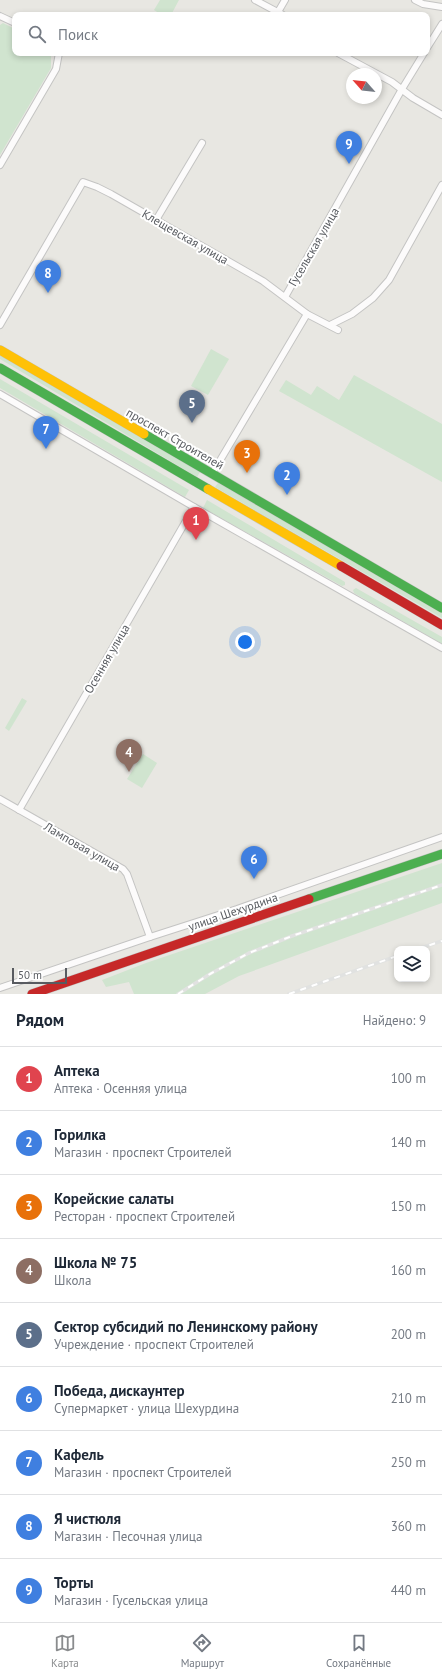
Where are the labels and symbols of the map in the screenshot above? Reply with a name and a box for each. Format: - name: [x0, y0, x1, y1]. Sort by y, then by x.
- north arrow: [346, 68, 382, 104]
- pin: 9: [336, 131, 362, 164]
- street label: Гусельская улица: [285, 205, 342, 289]
- street label: Клещевская улица: [139, 206, 231, 267]
- pin: 8: [35, 260, 61, 293]
- pin: 5: [179, 390, 205, 423]
- street label: проспект Строителей: [124, 405, 227, 473]
- pin: 7: [33, 416, 59, 449]
- pin: 3: [234, 440, 260, 473]
- pin: 2: [274, 462, 300, 495]
- pin: 1: [183, 507, 209, 540]
- street label: Осенняя улица: [81, 621, 132, 696]
- your location: [235, 632, 255, 652]
- pin: 4: [116, 739, 142, 772]
- street label: Ламповая улица: [41, 818, 123, 874]
- pin: 6: [241, 846, 267, 879]
- street label: улица Шехурдина: [186, 889, 280, 934]
- scale bar: [12, 966, 67, 985]

